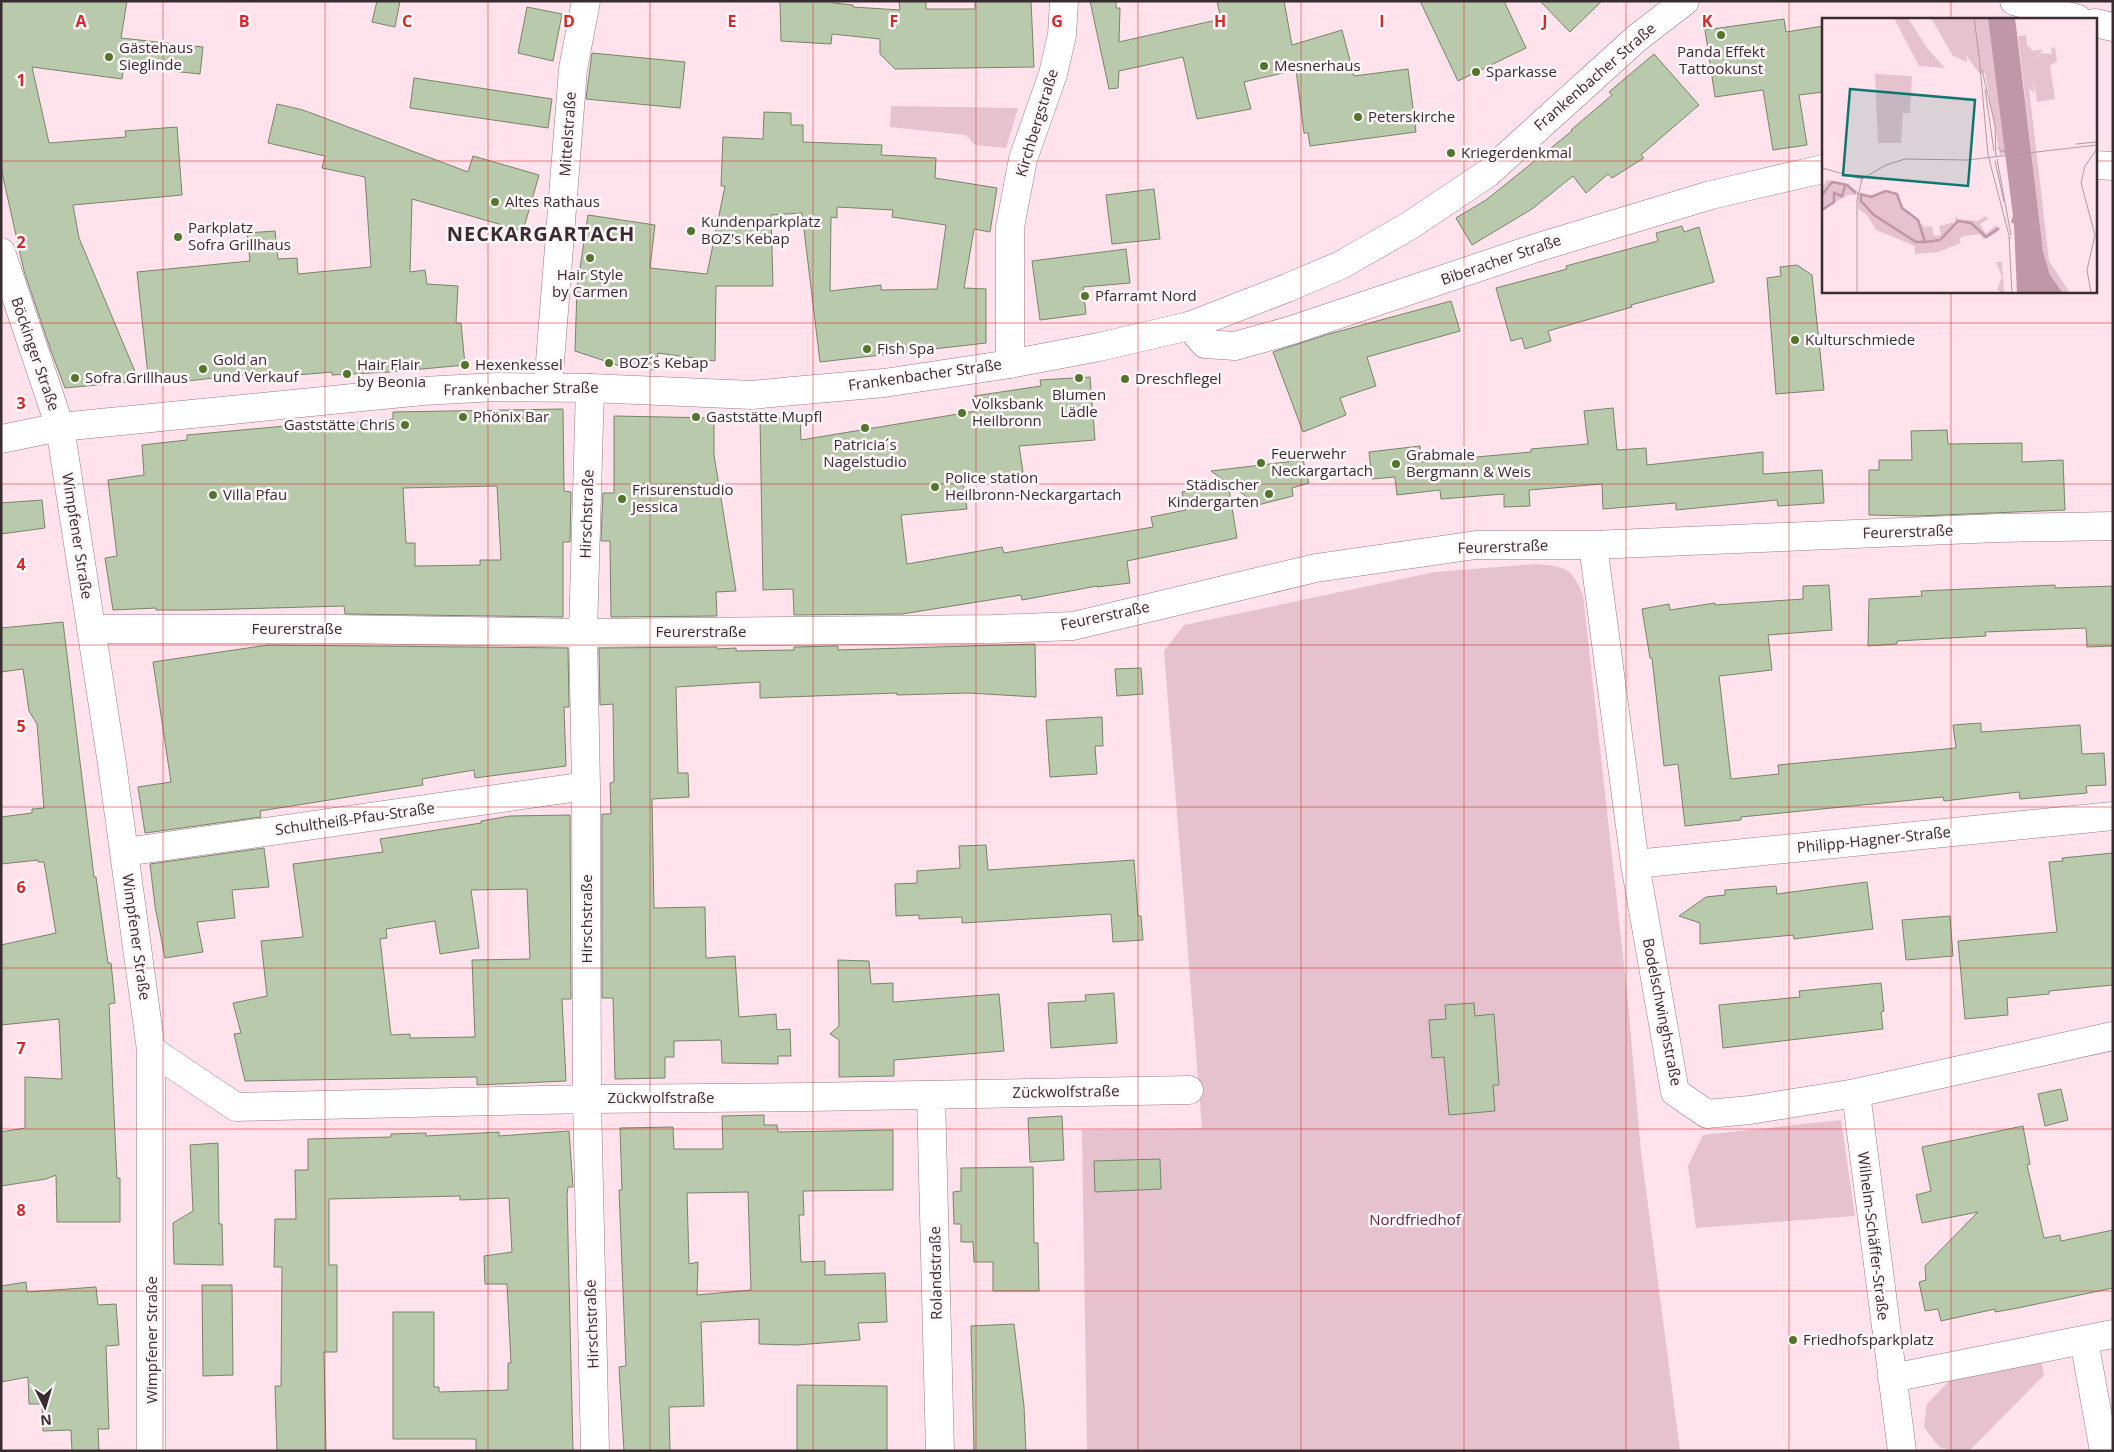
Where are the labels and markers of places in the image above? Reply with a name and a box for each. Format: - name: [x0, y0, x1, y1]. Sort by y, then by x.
- marker: Panda Effekt Tattookunst: [1715, 29, 1727, 41]
- place label: Gästehaus Sieglinde: [119, 37, 193, 74]
- place label: Panda Effekt Tattookunst: [1677, 41, 1765, 78]
- marker: Gästehaus Sieglinde: [103, 51, 115, 63]
- place label: Mesnerhaus: [1274, 55, 1361, 75]
- marker: Mesnerhaus: [1258, 60, 1270, 72]
- place label: Sparkasse: [1486, 61, 1557, 81]
- marker: Sparkasse: [1470, 66, 1482, 78]
- place label: Peterskirche: [1368, 106, 1455, 126]
- marker: Peterskirche: [1352, 111, 1364, 123]
- place label: Kriegerdenkmal: [1461, 142, 1572, 162]
- marker: Kriegerdenkmal: [1445, 147, 1457, 159]
- place label: Altes Rathaus: [505, 191, 600, 211]
- marker: Altes Rathaus: [489, 196, 501, 208]
- place label: Kundenparkplatz BOZ's Kebap: [701, 211, 821, 248]
- place label: Parkplatz Sofra Grillhaus: [188, 217, 291, 254]
- marker: Kundenparkplatz BOZ's Kebap: [685, 225, 697, 237]
- marker: Parkplatz Sofra Grillhaus: [172, 231, 184, 243]
- marker: Hair Style by Carmen: [584, 252, 596, 264]
- place label: Hair Style by Carmen: [552, 264, 628, 301]
- place label: Pfarramt Nord: [1095, 285, 1197, 305]
- marker: Pfarramt Nord: [1079, 290, 1091, 302]
- place label: Kulturschmiede: [1805, 329, 1915, 349]
- marker: Kulturschmiede: [1789, 334, 1801, 346]
- place label: Fish Spa: [877, 338, 935, 358]
- marker: Fish Spa: [861, 343, 873, 355]
- place label: Gold an und Verkauf: [213, 349, 299, 386]
- place label: BOZ´s Kebap: [619, 352, 708, 372]
- place label: Hair Flair by Beonia: [357, 354, 426, 391]
- place label: Hexenkessel: [475, 354, 563, 374]
- marker: BOZ´s Kebap: [603, 357, 615, 369]
- marker: Hexenkessel: [459, 359, 471, 371]
- marker: Gold an und Verkauf: [197, 363, 209, 375]
- place label: Sofra Grillhaus: [85, 367, 188, 387]
- marker: Hair Flair by Beonia: [341, 368, 353, 380]
- place label: Dreschflegel: [1135, 368, 1222, 388]
- marker: Sofra Grillhaus: [69, 372, 81, 384]
- marker: Blumen Lädle: [1073, 372, 1085, 384]
- marker: Dreschflegel: [1119, 373, 1131, 385]
- place label: Blumen Lädle: [1052, 384, 1106, 421]
- place label: Volksbank Heilbronn: [972, 393, 1043, 430]
- place label: Phönix Bar: [473, 406, 549, 426]
- place label: Gaststätte Mupfl: [706, 406, 822, 426]
- marker: Volksbank Heilbronn: [956, 407, 968, 419]
- marker: Phönix Bar: [457, 411, 469, 423]
- marker: Gaststätte Mupfl: [690, 411, 702, 423]
- place label: Gaststätte Chris: [284, 414, 395, 434]
- marker: Gaststätte Chris: [399, 419, 411, 431]
- marker: Patricia´s Nagelstudio: [859, 422, 871, 434]
- place label: Patricia´s Nagelstudio: [823, 434, 907, 471]
- place label: Feuerwehr Neckargartach: [1271, 443, 1373, 480]
- place label: Grabmale Bergmann & Weis: [1406, 444, 1531, 481]
- marker: Feuerwehr Neckargartach: [1255, 457, 1267, 469]
- marker: Grabmale Bergmann & Weis: [1390, 458, 1402, 470]
- place label: Police station Heilbronn-Neckargartach: [945, 467, 1122, 504]
- place label: Städischer Kindergarten: [1168, 474, 1259, 511]
- place label: Frisurenstudio Jessica: [630, 479, 733, 516]
- marker: Police station Heilbronn-Neckargartach: [929, 481, 941, 493]
- place label: Villa Pfau: [223, 484, 287, 504]
- marker: Städischer Kindergarten: [1263, 488, 1275, 500]
- marker: Villa Pfau: [207, 489, 219, 501]
- marker: Frisurenstudio Jessica: [616, 493, 628, 505]
- place label: Friedhofsparkplatz: [1803, 1329, 1934, 1349]
- marker: Friedhofsparkplatz: [1787, 1334, 1799, 1346]

